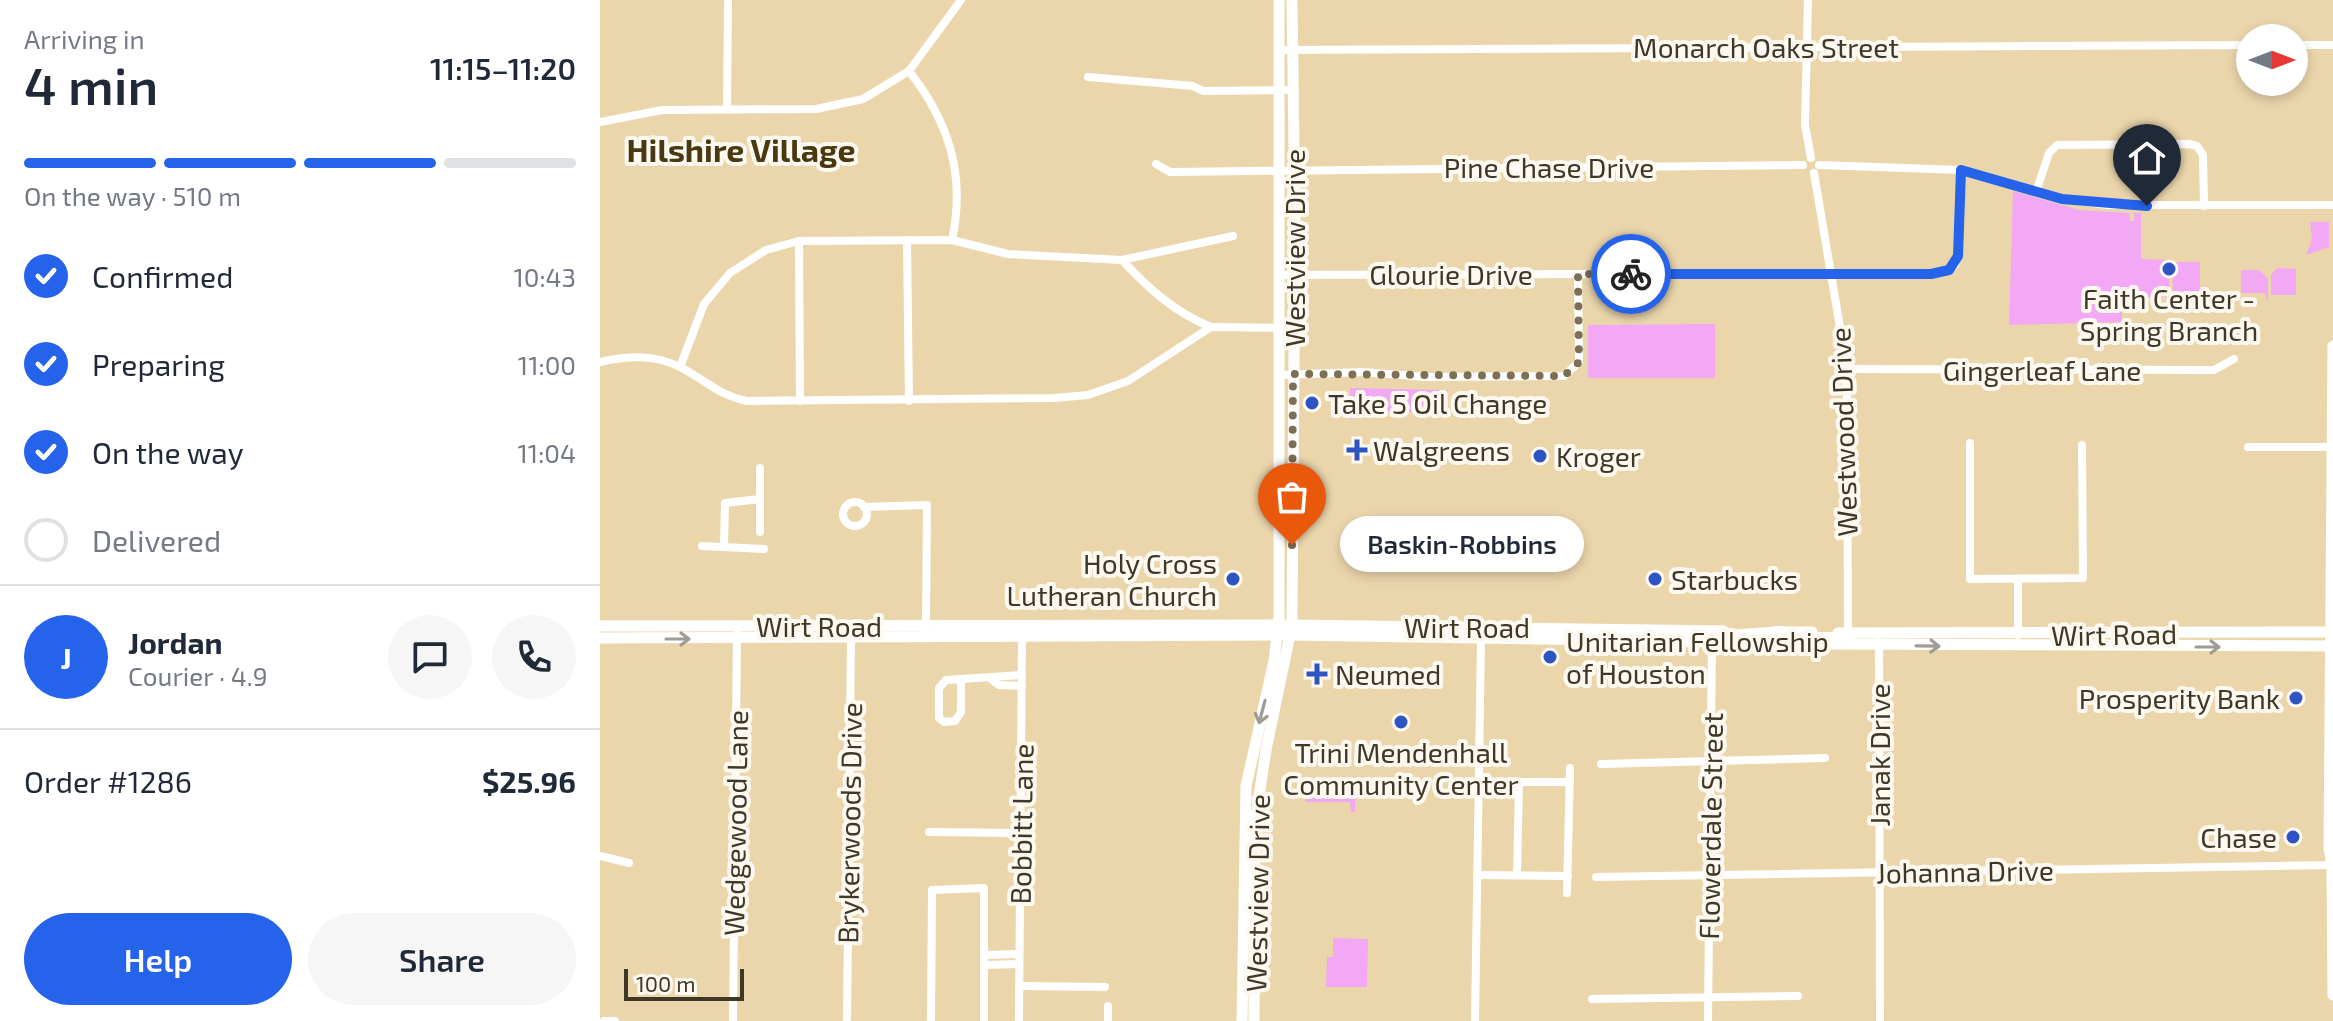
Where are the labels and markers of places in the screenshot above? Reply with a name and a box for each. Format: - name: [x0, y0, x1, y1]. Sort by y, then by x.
- pin: [2113, 124, 2181, 206]
- marker: Faith Center - Spring Branch: [2160, 260, 2178, 278]
- place label: Faith Center - Spring Branch: [2080, 281, 2258, 347]
- place label: Take 5 Oil Change: [1328, 386, 1547, 420]
- marker: Take 5 Oil Change: [1303, 394, 1321, 412]
- place label: Walgreens: [1373, 433, 1510, 467]
- place label: Kroger: [1556, 439, 1641, 473]
- marker: Walgreens: [1348, 441, 1366, 459]
- marker: Kroger: [1531, 447, 1549, 465]
- pin: [1258, 463, 1326, 545]
- callout: Baskin-Robbins: [1340, 517, 1584, 573]
- place label: Holy Cross Lutheran Church: [1007, 546, 1217, 612]
- place label: Starbucks: [1671, 562, 1798, 596]
- marker: Holy Cross Lutheran Church: [1224, 570, 1242, 588]
- marker: Starbucks: [1646, 570, 1664, 588]
- place label: Unitarian Fellowship of Houston: [1566, 624, 1829, 690]
- marker: Unitarian Fellowship of Houston: [1541, 648, 1559, 666]
- place label: Neumed: [1335, 657, 1441, 691]
- marker: Neumed: [1306, 663, 1328, 685]
- place label: Prosperity Bank: [2079, 681, 2280, 715]
- marker: Prosperity Bank: [2287, 689, 2305, 707]
- marker: Trini Mendenhall Community Center: [1392, 713, 1410, 731]
- place label: Trini Mendenhall Community Center: [1283, 735, 1519, 801]
- place label: Chase: [2200, 820, 2277, 854]
- marker: Chase: [2284, 828, 2302, 846]

